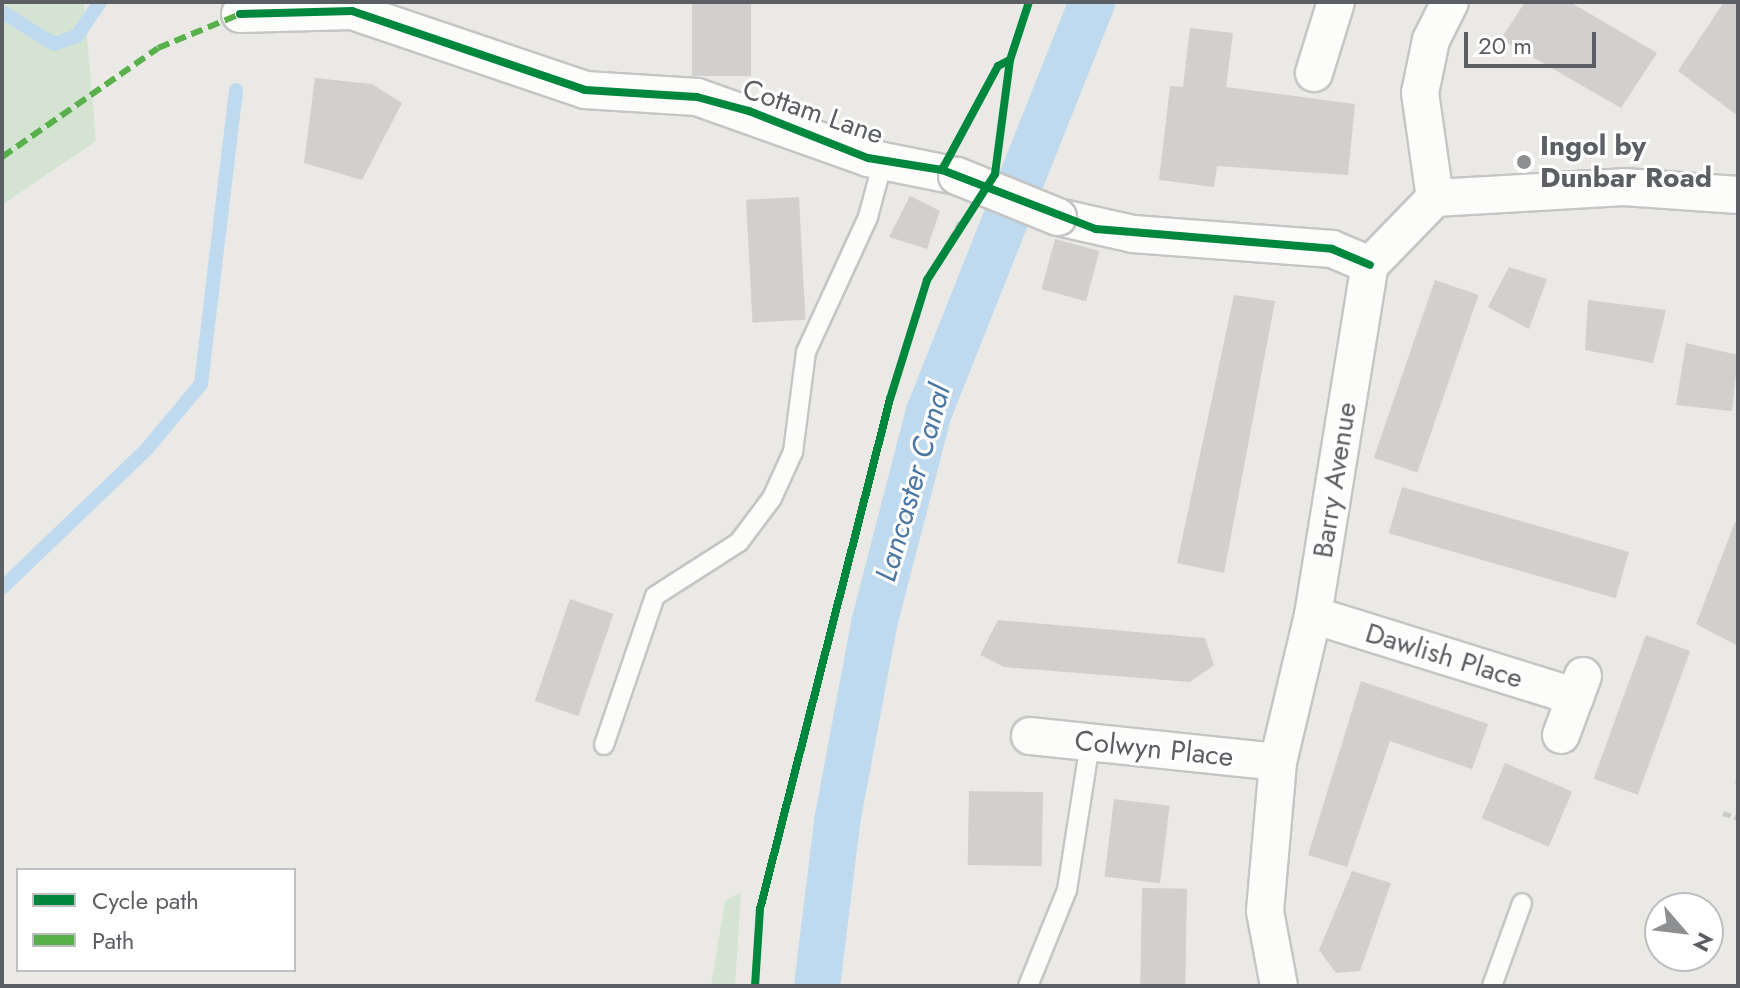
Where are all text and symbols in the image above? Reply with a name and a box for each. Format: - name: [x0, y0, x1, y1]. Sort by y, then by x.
- scale bar: [1468, 16, 1600, 66]
- text: 20 m: [1478, 28, 1532, 63]
- street label: Cottam Lane: [738, 72, 888, 152]
- place label: Ingol by Dunbar Road: [1540, 129, 1712, 195]
- marker: Ingol by Dunbar Road: [1515, 153, 1533, 171]
- water label: Lancaster Canal: [868, 380, 958, 586]
- street label: Barry Avenue: [1306, 400, 1364, 560]
- street label: Dawlish Place: [1361, 616, 1527, 696]
- street label: Colwyn Place: [1073, 724, 1235, 774]
- legend: [16, 868, 296, 972]
- text: Cycle path: [92, 883, 199, 918]
- north arrow: [1644, 892, 1724, 972]
- text: Path: [92, 923, 134, 958]
- text: N: [1685, 927, 1722, 958]

